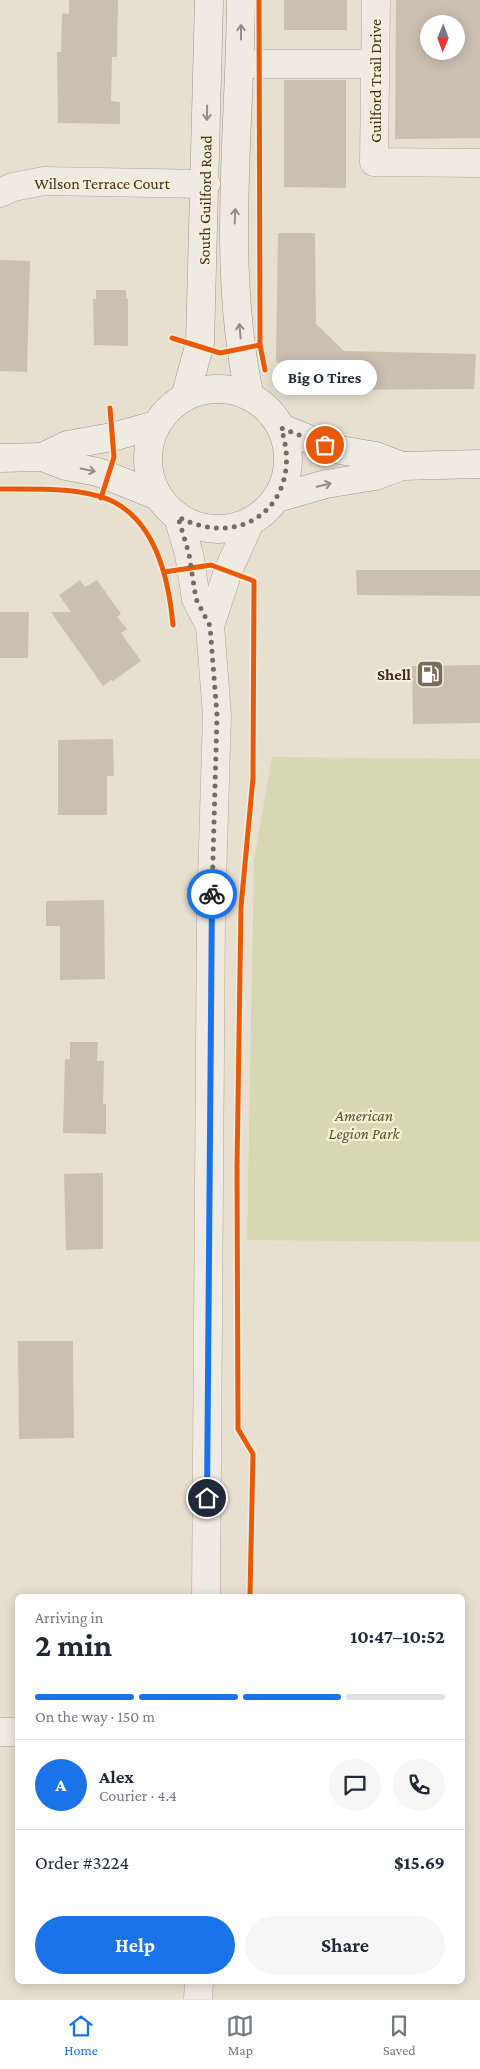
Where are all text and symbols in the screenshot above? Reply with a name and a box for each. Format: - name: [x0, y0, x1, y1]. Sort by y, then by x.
- north arrow: [420, 15, 465, 60]
- map controls: [420, 15, 465, 60]
- street label: Guilford Trail Drive: [367, 19, 384, 143]
- one-way arrow: [236, 24, 246, 40]
- one-way arrow: [202, 104, 212, 121]
- street label: South Guilford Road: [195, 134, 215, 265]
- street label: Wilson Terrace Court: [34, 175, 170, 192]
- one-way arrow: [230, 209, 240, 225]
- one-way arrow: [235, 324, 245, 340]
- callout: Big O Tires: [272, 360, 378, 395]
- text: Big O Tires: [288, 369, 361, 386]
- pin: [304, 424, 346, 466]
- icon: bag: [311, 431, 339, 459]
- one-way arrow: [80, 465, 96, 475]
- one-way arrow: [315, 480, 331, 489]
- fuel station icon: Shell: [415, 659, 445, 689]
- place label: Shell: [377, 666, 411, 683]
- courier: [187, 869, 237, 919]
- icon: bike: [198, 880, 226, 908]
- park label: American Legion Park: [328, 1107, 401, 1143]
- pin: [186, 1477, 228, 1519]
- icon: home: [193, 1484, 221, 1512]
- text: Arriving in: [35, 1609, 103, 1626]
- text: 10:47–10:52: [350, 1626, 445, 1647]
- text: 2 min: [35, 1627, 112, 1663]
- text: On the way · 150 m: [35, 1708, 155, 1725]
- button: chat: [329, 1759, 381, 1811]
- button: phone: [393, 1759, 445, 1811]
- text: Alex: [99, 1766, 134, 1787]
- text: A: [55, 1774, 67, 1795]
- text: Courier · 4.4: [99, 1787, 177, 1804]
- text: Order #3224: [35, 1852, 129, 1873]
- text: $15.69: [394, 1852, 445, 1873]
- button: Help: [35, 1916, 235, 1974]
- button: Share: [245, 1916, 445, 1974]
- tab: Home: [64, 2012, 98, 2058]
- tab: Map: [226, 2012, 254, 2058]
- tab: Saved: [383, 2012, 416, 2058]

